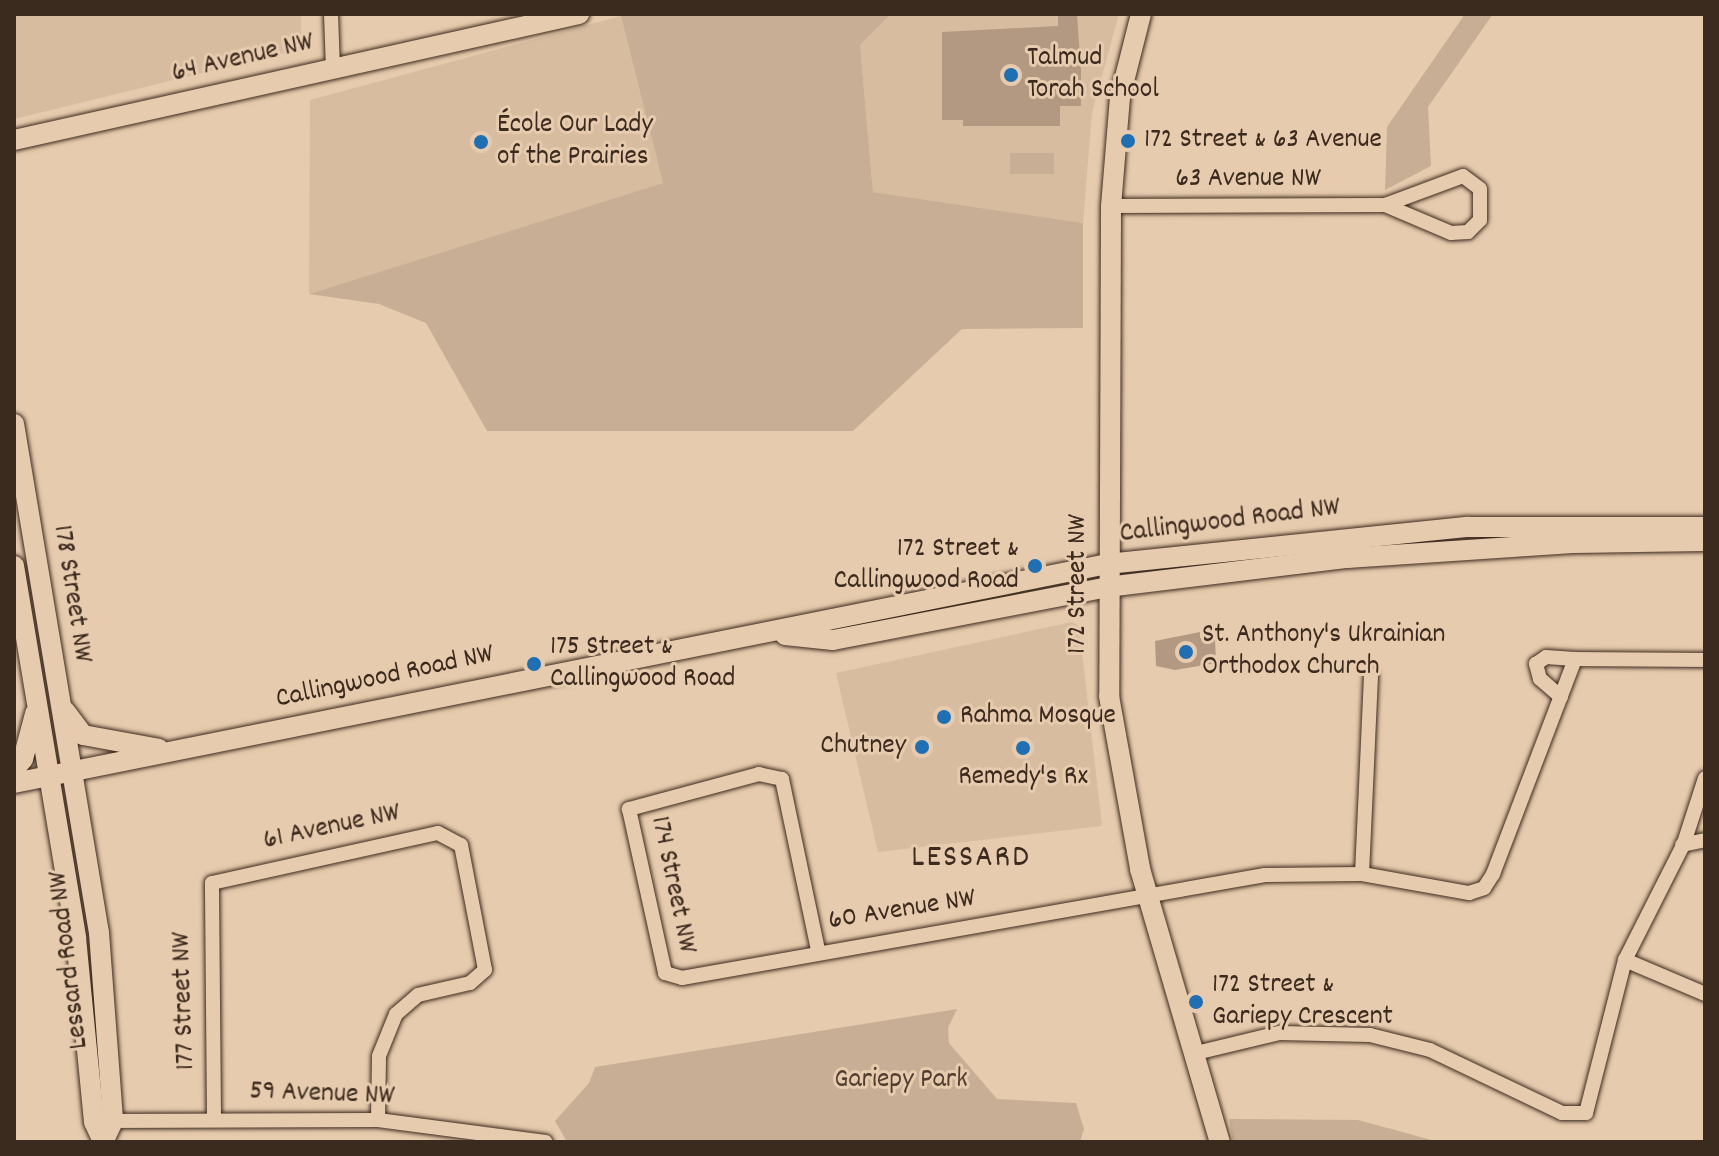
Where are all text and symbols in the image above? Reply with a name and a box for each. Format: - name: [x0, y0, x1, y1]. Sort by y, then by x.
- street label: 64 Avenue NW: [169, 26, 317, 92]
- place label: Talmud Torah School: [1027, 42, 1159, 108]
- marker: Talmud Torah School: [1002, 66, 1020, 84]
- place label: École Our Lady of the Prairies: [497, 109, 653, 175]
- place label: 172 Street & 63 Avenue: [1144, 124, 1382, 158]
- marker: 172 Street & 63 Avenue: [1119, 132, 1137, 150]
- marker: École Our Lady of the Prairies: [472, 133, 490, 151]
- street label: 63 Avenue NW: [1175, 163, 1321, 197]
- street label: Callingwood Road NW: [1118, 492, 1342, 552]
- street label: 172 Street NW: [1062, 514, 1096, 654]
- street label: 178 Street NW: [44, 523, 98, 665]
- place label: 172 Street & Callingwood Road: [834, 533, 1019, 599]
- marker: 172 Street & Callingwood Road: [1026, 557, 1044, 575]
- place label: St. Anthony's Ukrainian Orthodox Church: [1202, 619, 1445, 685]
- place label: 175 Street & Callingwood Road: [550, 631, 735, 697]
- street label: Callingwood Road NW: [273, 639, 497, 717]
- marker: St. Anthony's Ukrainian Orthodox Church: [1177, 643, 1195, 661]
- marker: 175 Street & Callingwood Road: [525, 655, 543, 673]
- place label: Rahma Mosque: [960, 700, 1116, 734]
- marker: Rahma Mosque: [935, 708, 953, 726]
- place label: Chutney: [820, 730, 906, 764]
- marker: Chutney: [913, 738, 931, 756]
- marker: Remedy's Rx: [1014, 739, 1032, 757]
- place label: Remedy's Rx: [958, 761, 1088, 795]
- street label: 61 Avenue NW: [260, 797, 404, 859]
- street label: 174 Street NW: [641, 813, 703, 957]
- district label: LESSARD: [911, 840, 1031, 878]
- street label: Lessard Road NW: [42, 869, 98, 1051]
- street label: 60 Avenue NW: [826, 883, 978, 939]
- street label: 177 Street NW: [166, 931, 204, 1071]
- place label: 172 Street & Gariepy Crescent: [1212, 969, 1393, 1035]
- marker: 172 Street & Gariepy Crescent: [1187, 993, 1205, 1011]
- park label: Gariepy Park: [834, 1064, 968, 1098]
- street label: 59 Avenue NW: [249, 1076, 395, 1114]

